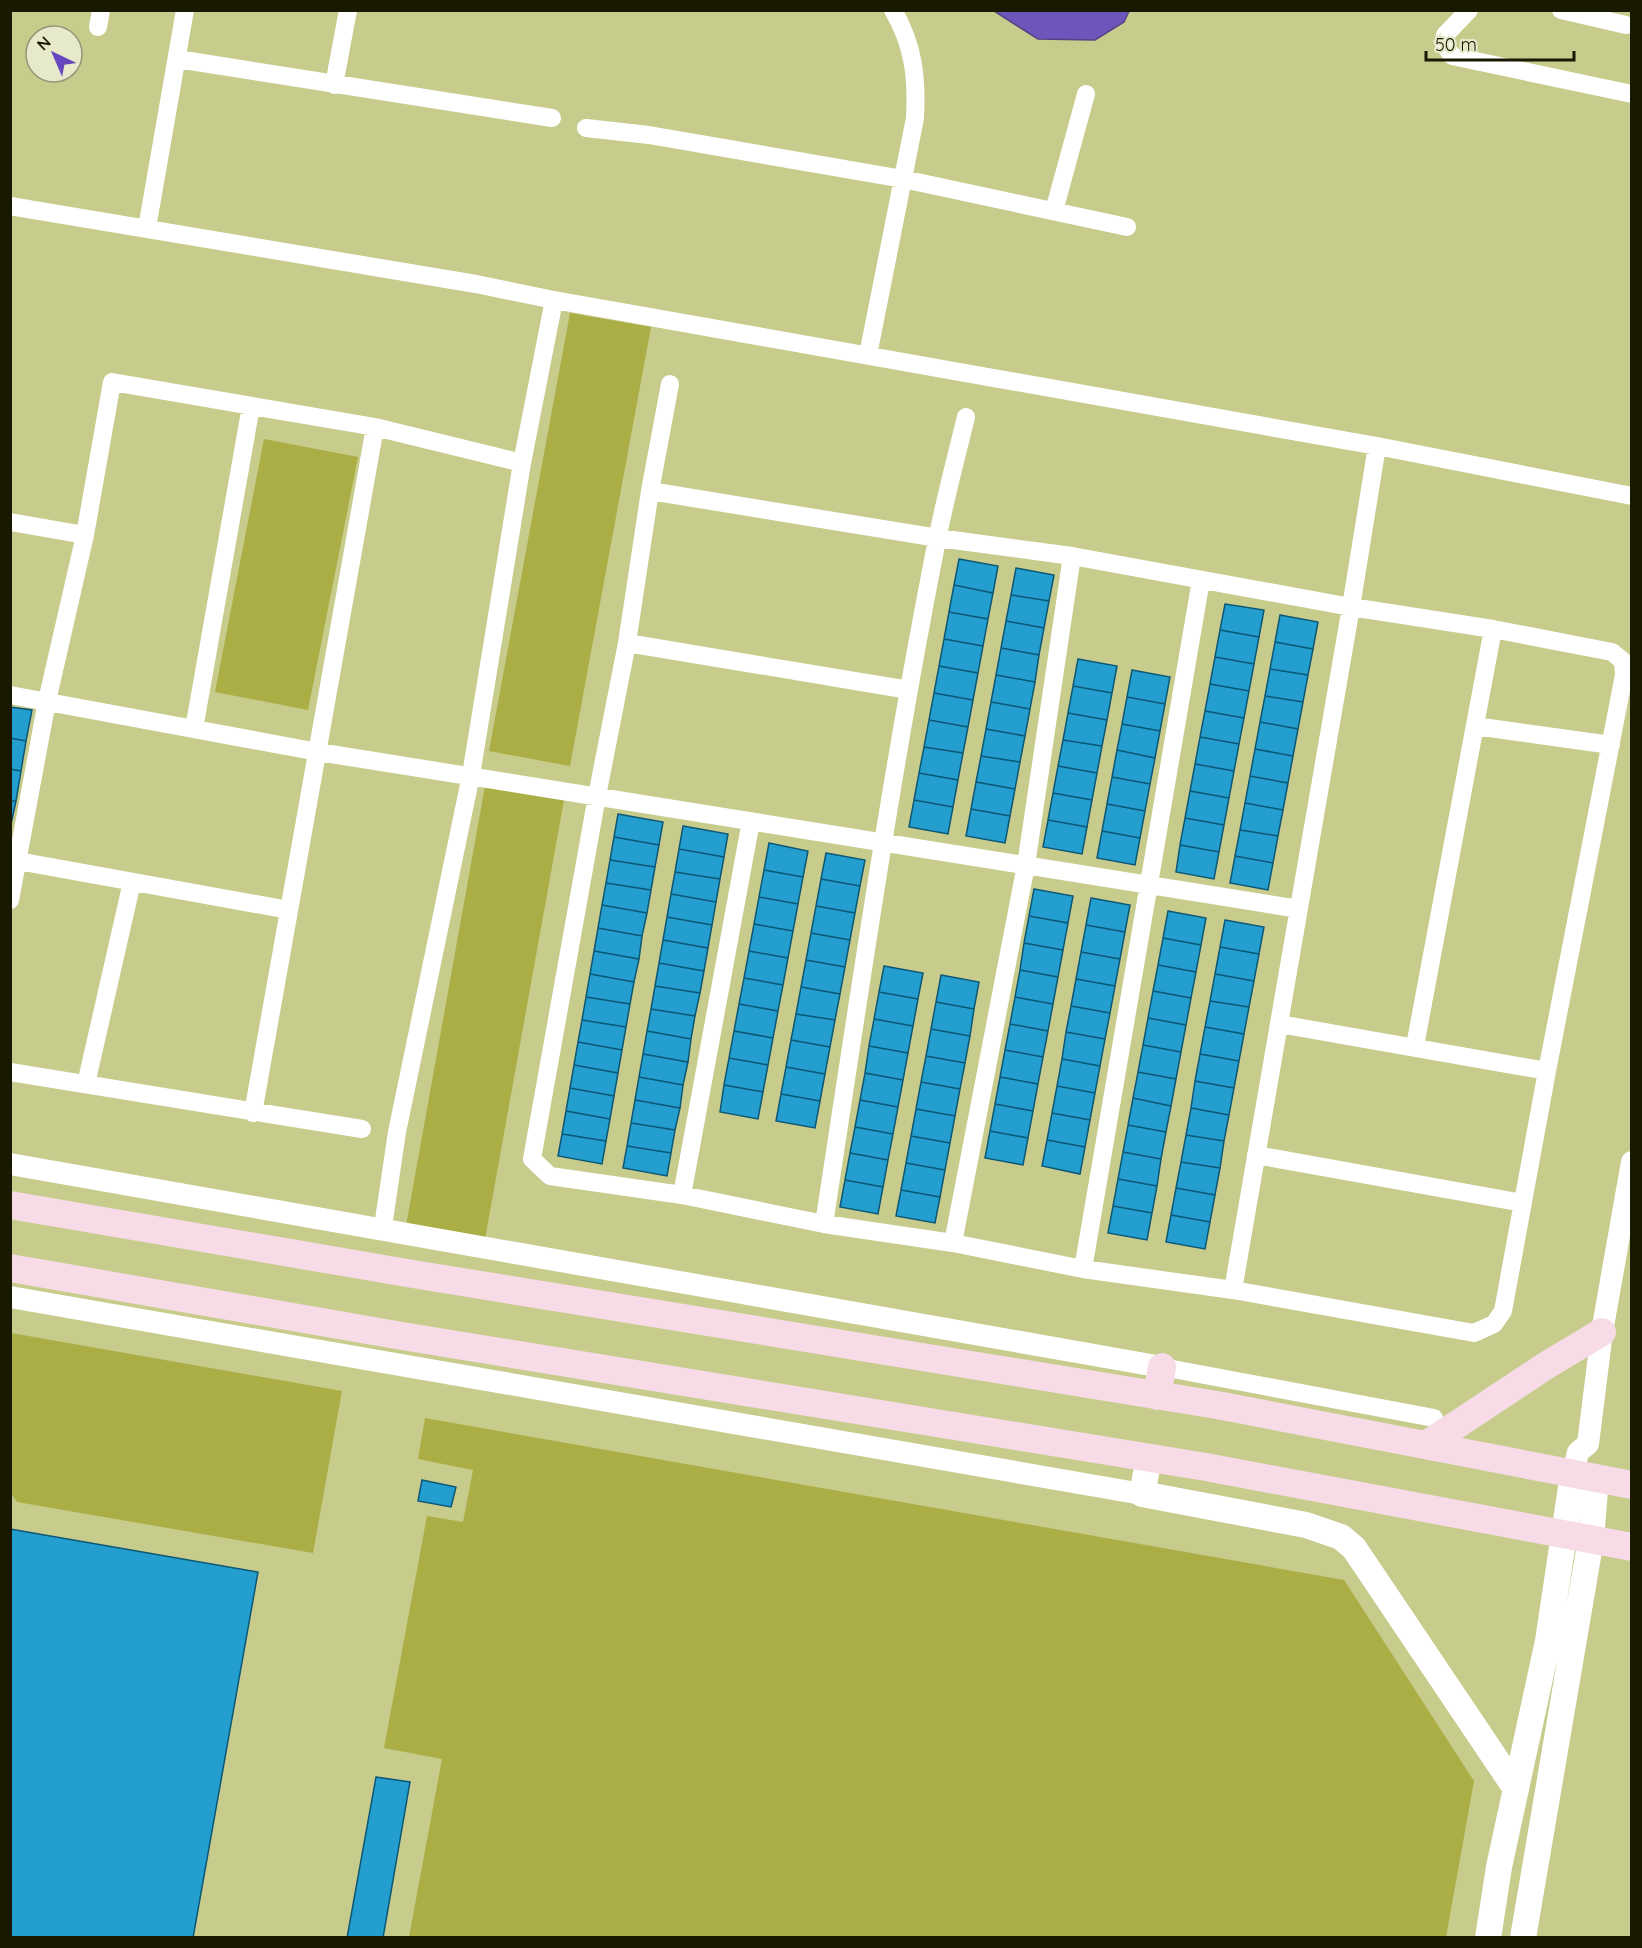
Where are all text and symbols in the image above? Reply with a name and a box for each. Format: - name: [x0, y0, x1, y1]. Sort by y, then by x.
- north arrow: [24, 24, 84, 84]
- scale bar: [1426, 24, 1574, 62]
- text: N: [32, 32, 55, 54]
- text: 50 m: [1435, 33, 1477, 56]

